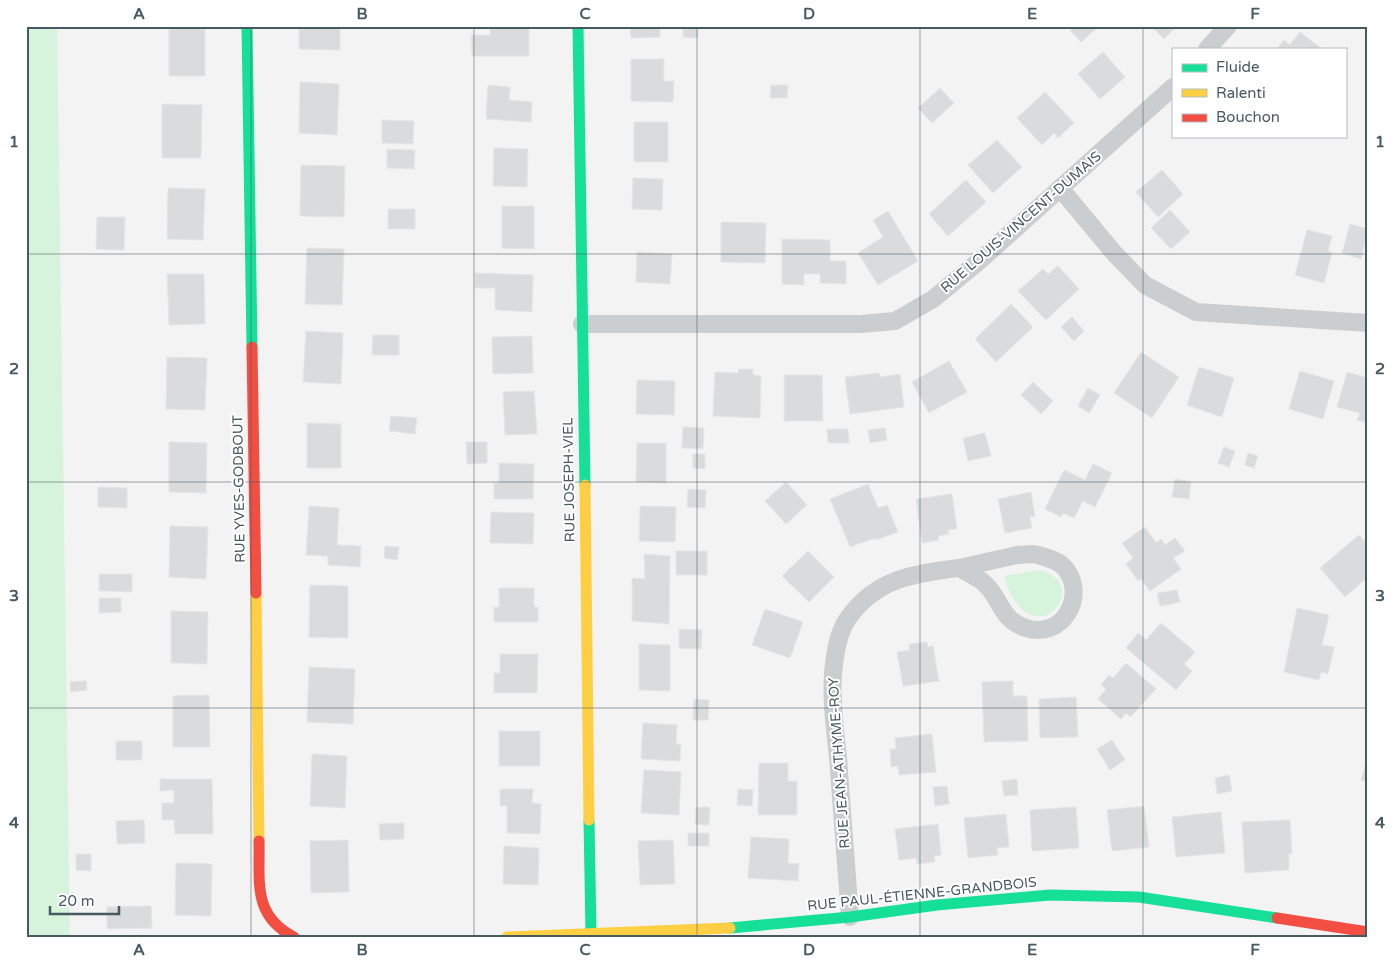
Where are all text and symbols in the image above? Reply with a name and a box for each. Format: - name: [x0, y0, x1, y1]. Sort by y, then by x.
- text: A: [133, 4, 145, 24]
- text: B: [356, 4, 368, 24]
- text: C: [579, 4, 591, 24]
- text: D: [803, 4, 815, 24]
- text: E: [1027, 4, 1037, 24]
- text: F: [1250, 4, 1260, 24]
- legend: [1172, 48, 1346, 138]
- text: Fluide: [1216, 58, 1260, 76]
- text: Ralenti: [1216, 84, 1266, 102]
- text: Bouchon: [1216, 108, 1280, 126]
- text: 1: [9, 132, 19, 152]
- text: 1: [1375, 132, 1385, 152]
- street label: RUE LOUIS-VINCENT-DUMAIS: [937, 147, 1105, 296]
- text: 2: [9, 359, 19, 379]
- text: 2: [1375, 359, 1385, 379]
- street label: RUE YVES-GODBOUT: [229, 414, 249, 563]
- street label: RUE JOSEPH-VIEL: [559, 418, 579, 542]
- text: 3: [9, 586, 19, 606]
- text: 3: [1375, 586, 1385, 606]
- street label: RUE JEAN-ATHYME-ROY: [825, 677, 853, 849]
- text: 4: [9, 813, 19, 833]
- text: 4: [1375, 813, 1385, 833]
- street label: RUE PAUL-ÉTIENNE-GRANDBOIS: [807, 873, 1038, 914]
- scale bar: [50, 883, 119, 915]
- text: 20 m: [58, 892, 95, 910]
- text: A: [133, 940, 145, 960]
- text: B: [356, 940, 368, 960]
- text: C: [579, 940, 591, 960]
- text: D: [803, 940, 815, 960]
- text: E: [1027, 940, 1037, 960]
- text: F: [1250, 940, 1260, 960]

